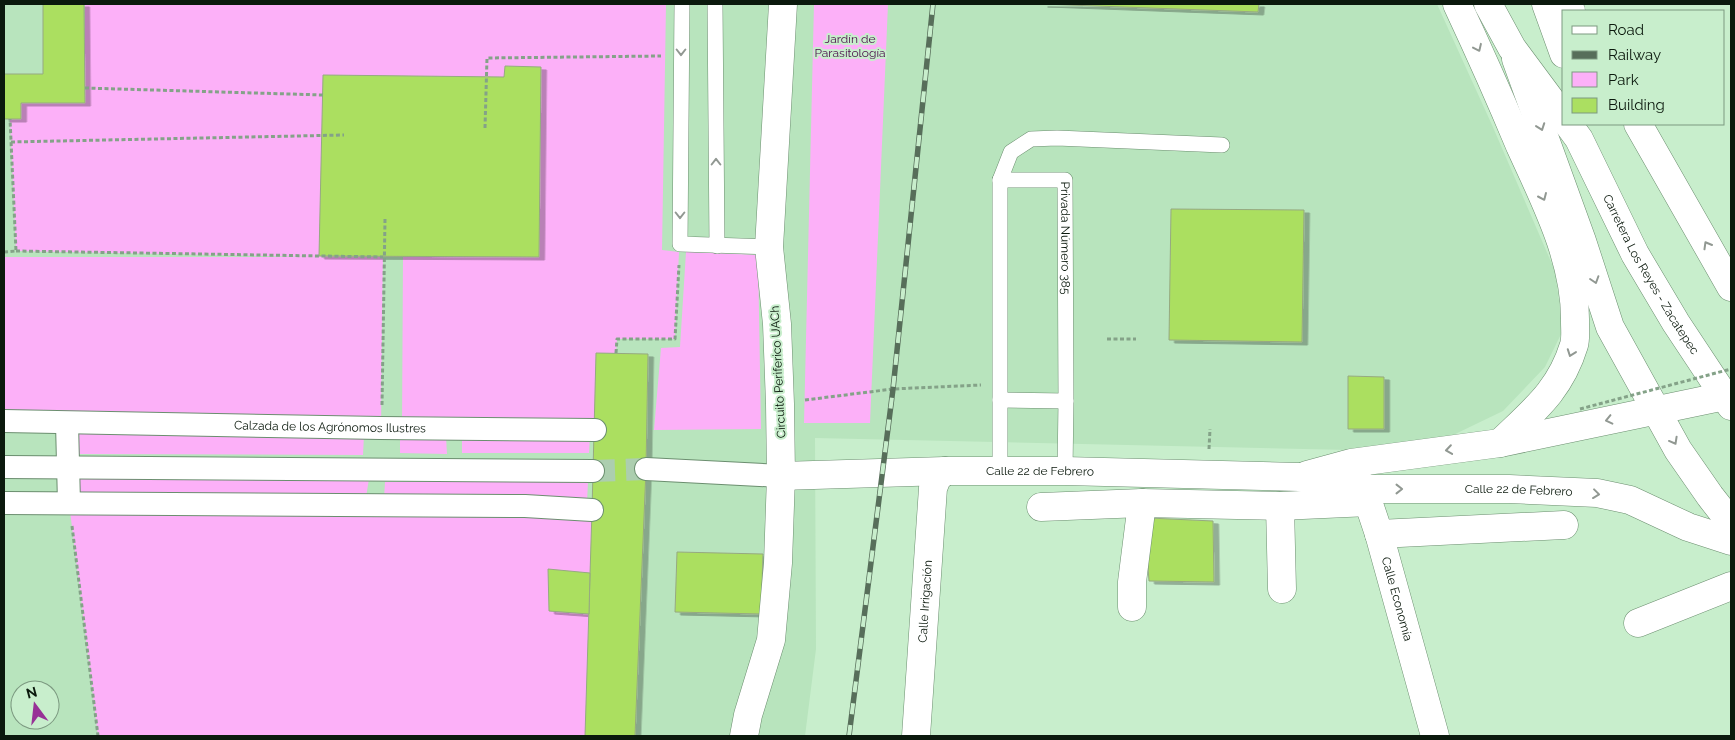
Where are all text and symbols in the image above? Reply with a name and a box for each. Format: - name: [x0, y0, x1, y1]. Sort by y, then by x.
- legend: [1562, 10, 1725, 125]
- text: Road: [1608, 21, 1644, 39]
- park label: Jardín de Parasitología: [814, 32, 886, 60]
- one-way arrow: [1472, 43, 1482, 52]
- text: Railway: [1608, 46, 1661, 64]
- one-way arrow: [676, 49, 686, 57]
- text: Park: [1608, 71, 1639, 89]
- text: Building: [1608, 96, 1665, 114]
- one-way arrow: [1535, 122, 1545, 131]
- one-way arrow: [711, 158, 721, 166]
- street label: Privada Número 385: [1058, 181, 1073, 295]
- one-way arrow: [1536, 192, 1547, 201]
- street label: Carretera Los Reyes - Zacatepec: [1600, 192, 1702, 357]
- one-way arrow: [675, 212, 685, 219]
- one-way arrow: [1703, 241, 1713, 250]
- one-way arrow: [1589, 276, 1599, 284]
- street label: Circuito Periferico UACh: [768, 305, 788, 439]
- one-way arrow: [1567, 349, 1577, 357]
- one-way arrow: [1604, 414, 1613, 425]
- street label: Calzada de los Agrónomos Ilustres: [234, 418, 426, 435]
- one-way arrow: [1668, 436, 1678, 445]
- one-way arrow: [1445, 444, 1453, 455]
- street label: Calle 22 de Febrero: [986, 464, 1094, 479]
- street label: Calle 22 de Febrero: [1465, 482, 1573, 499]
- one-way arrow: [1395, 484, 1403, 494]
- one-way arrow: [1592, 488, 1600, 499]
- street label: Calle Economía: [1379, 555, 1415, 643]
- street label: Calle Irrigación: [915, 560, 935, 643]
- north arrow: [10, 680, 60, 730]
- text: N: [24, 683, 39, 702]

